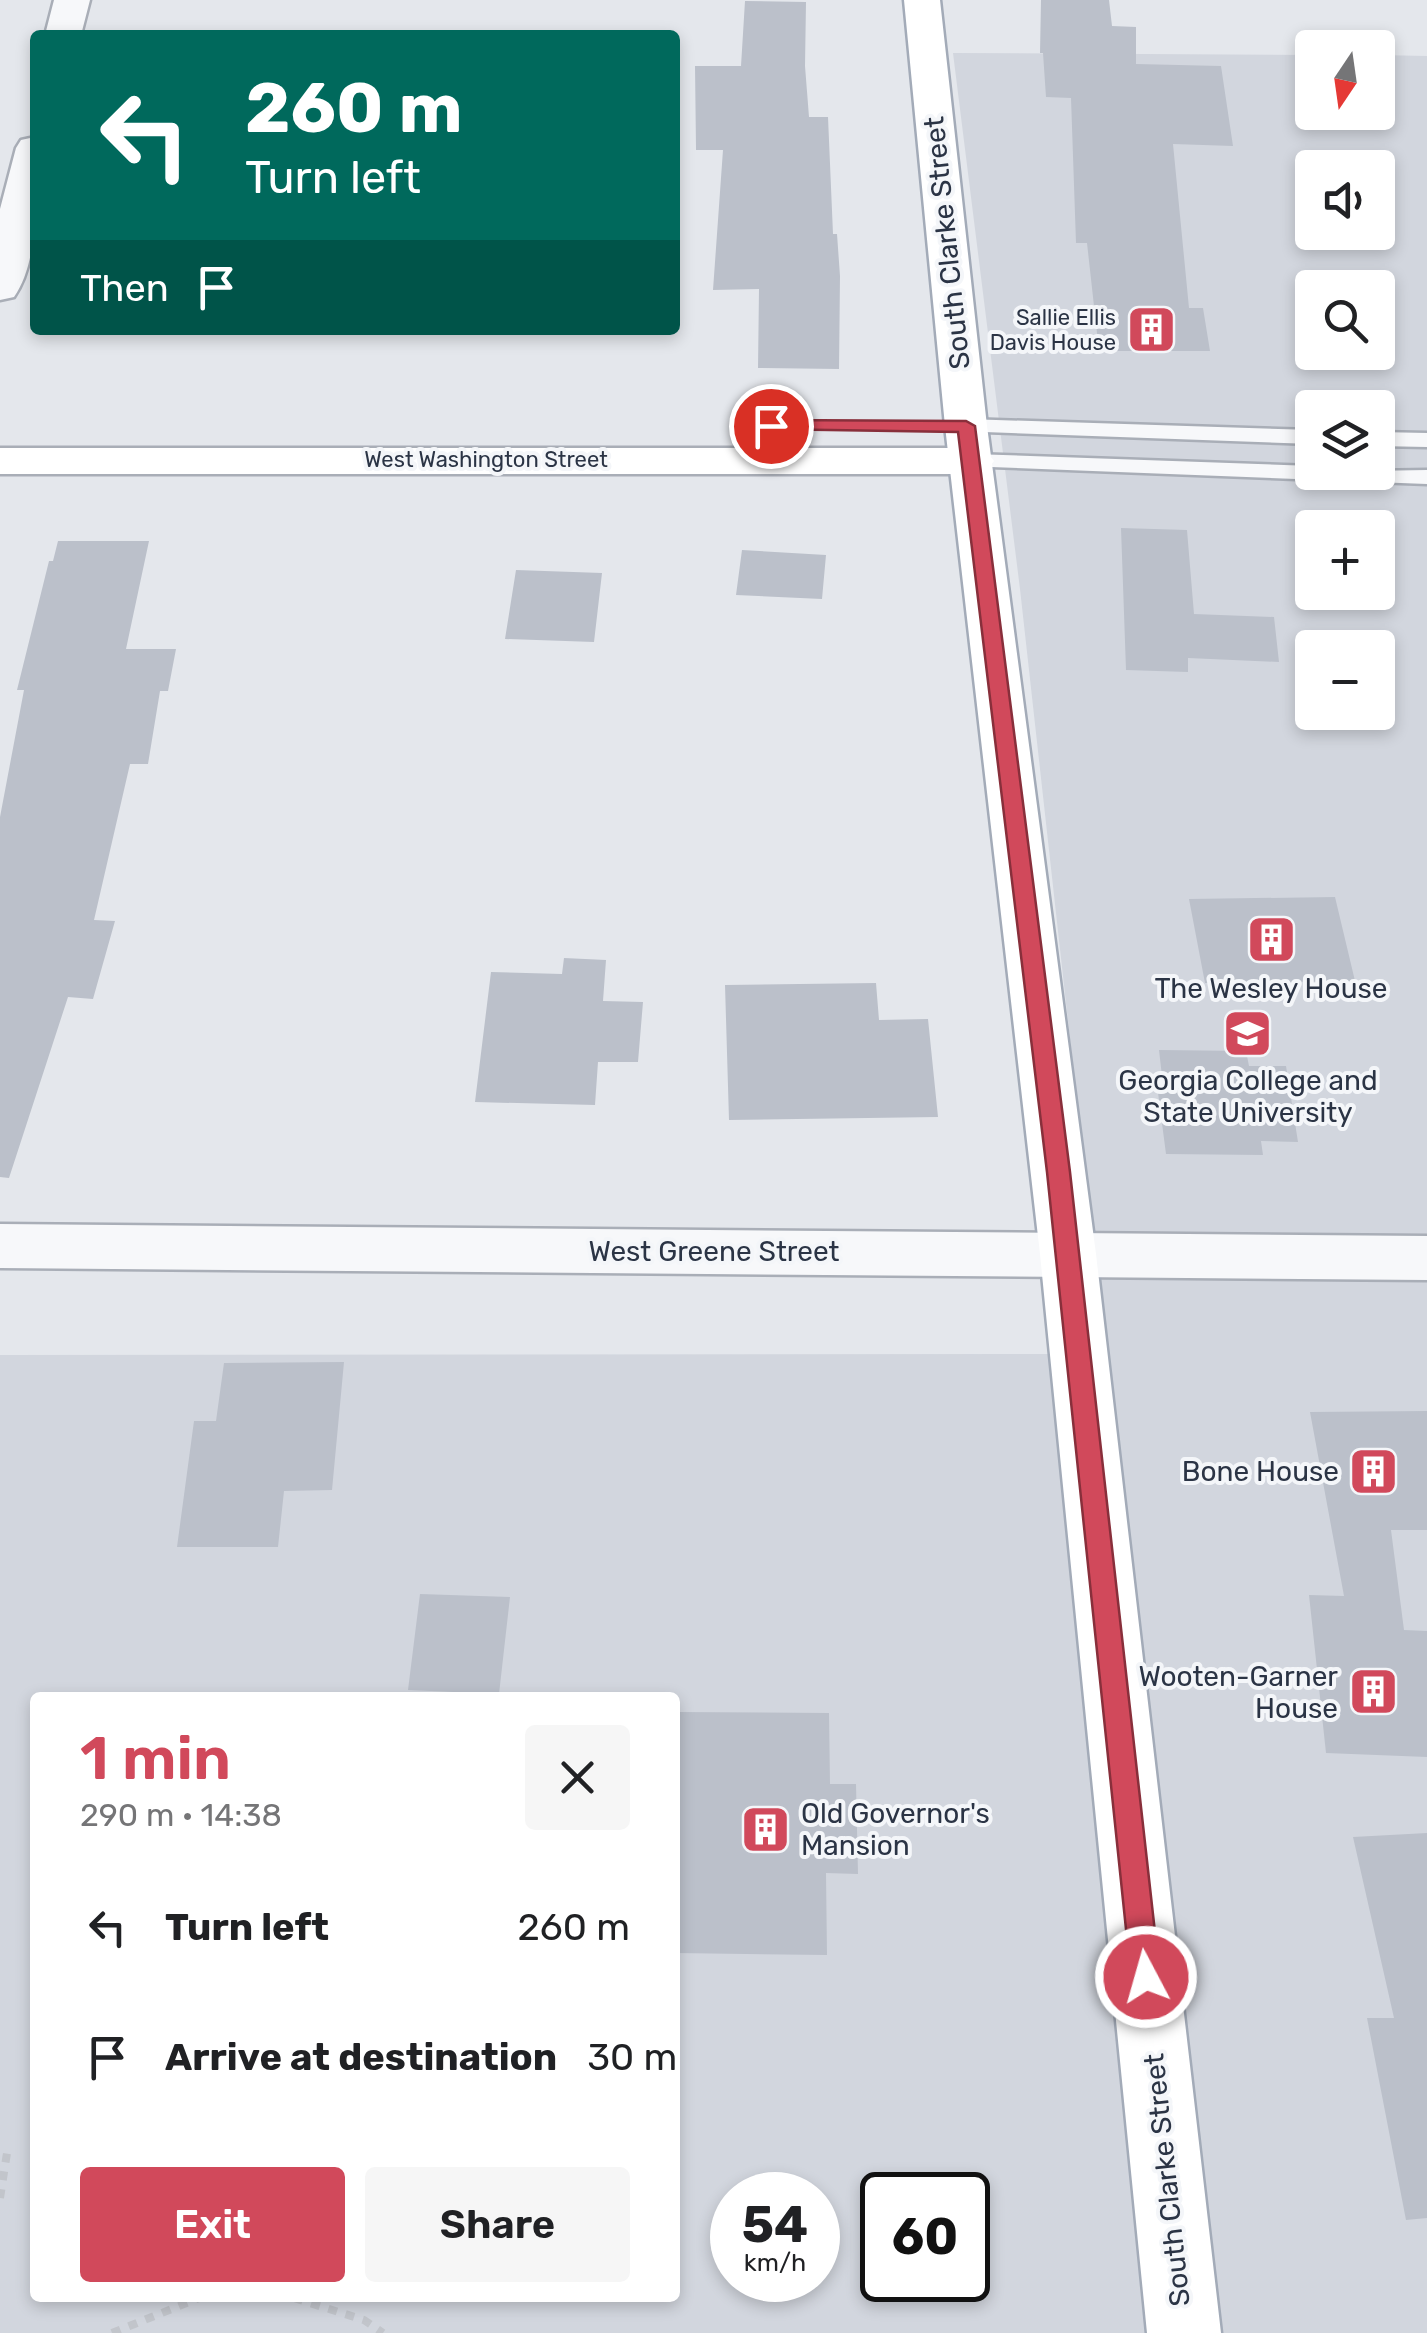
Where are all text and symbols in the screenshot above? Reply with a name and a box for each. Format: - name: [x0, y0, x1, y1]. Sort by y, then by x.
- north arrow: [1295, 30, 1395, 130]
- map controls: [1295, 30, 1395, 730]
- text: 260 m: [245, 67, 463, 150]
- icon: left: [80, 70, 210, 200]
- street label: South Clarke Street: [917, 115, 977, 371]
- button: sound: [1295, 150, 1395, 250]
- text: Turn left: [245, 151, 421, 204]
- icon: arrive: [189, 260, 244, 315]
- text: Then: [80, 265, 169, 311]
- button: search: [1295, 270, 1395, 370]
- place label: Sallie Ellis Davis House: [990, 304, 1116, 356]
- building icon: Sallie Ellis Davis House: [1125, 304, 1177, 356]
- pin: [729, 384, 814, 469]
- button: layers: [1295, 390, 1395, 490]
- icon: arrive: [744, 399, 799, 454]
- street label: West Washington Street: [364, 446, 608, 473]
- button: +: [1295, 510, 1395, 610]
- button: −: [1295, 630, 1395, 730]
- building icon: The Wesley House: [1245, 914, 1297, 966]
- place label: The Wesley House: [1155, 972, 1387, 1005]
- school or university icon: Georgia College and State University: [1222, 1007, 1274, 1059]
- place label: Georgia College and State University: [1118, 1064, 1378, 1129]
- street label: West Greene Street: [589, 1235, 839, 1268]
- building icon: Bone House: [1348, 1445, 1400, 1497]
- place label: Bone House: [1182, 1455, 1339, 1488]
- place label: Wooten-Garner House: [1139, 1660, 1338, 1725]
- building icon: Wooten-Garner House: [1347, 1666, 1399, 1718]
- text: 1 min: [80, 1723, 231, 1794]
- button: close: [525, 1725, 630, 1830]
- text: 290 m · 14:38: [80, 1796, 282, 1834]
- place label: Old Governor's Mansion: [801, 1797, 990, 1862]
- building icon: Old Governor's Mansion: [740, 1803, 792, 1855]
- icon: left: [80, 1900, 135, 1955]
- text: Turn left: [165, 1904, 329, 1950]
- text: 260 m: [518, 1904, 630, 1950]
- position arrow: [1094, 1925, 1198, 2029]
- icon: arrive: [80, 2030, 135, 2085]
- text: Arrive at destination: [165, 2034, 557, 2080]
- text: 30 m: [587, 2034, 677, 2080]
- street label: South Clarke Street: [1137, 2052, 1197, 2308]
- button: Exit: [80, 2167, 345, 2282]
- button: Share: [365, 2167, 630, 2282]
- speed limit sign: 60: [860, 2172, 990, 2302]
- text: 54: [742, 2195, 808, 2255]
- text: km/h: [744, 2248, 806, 2277]

